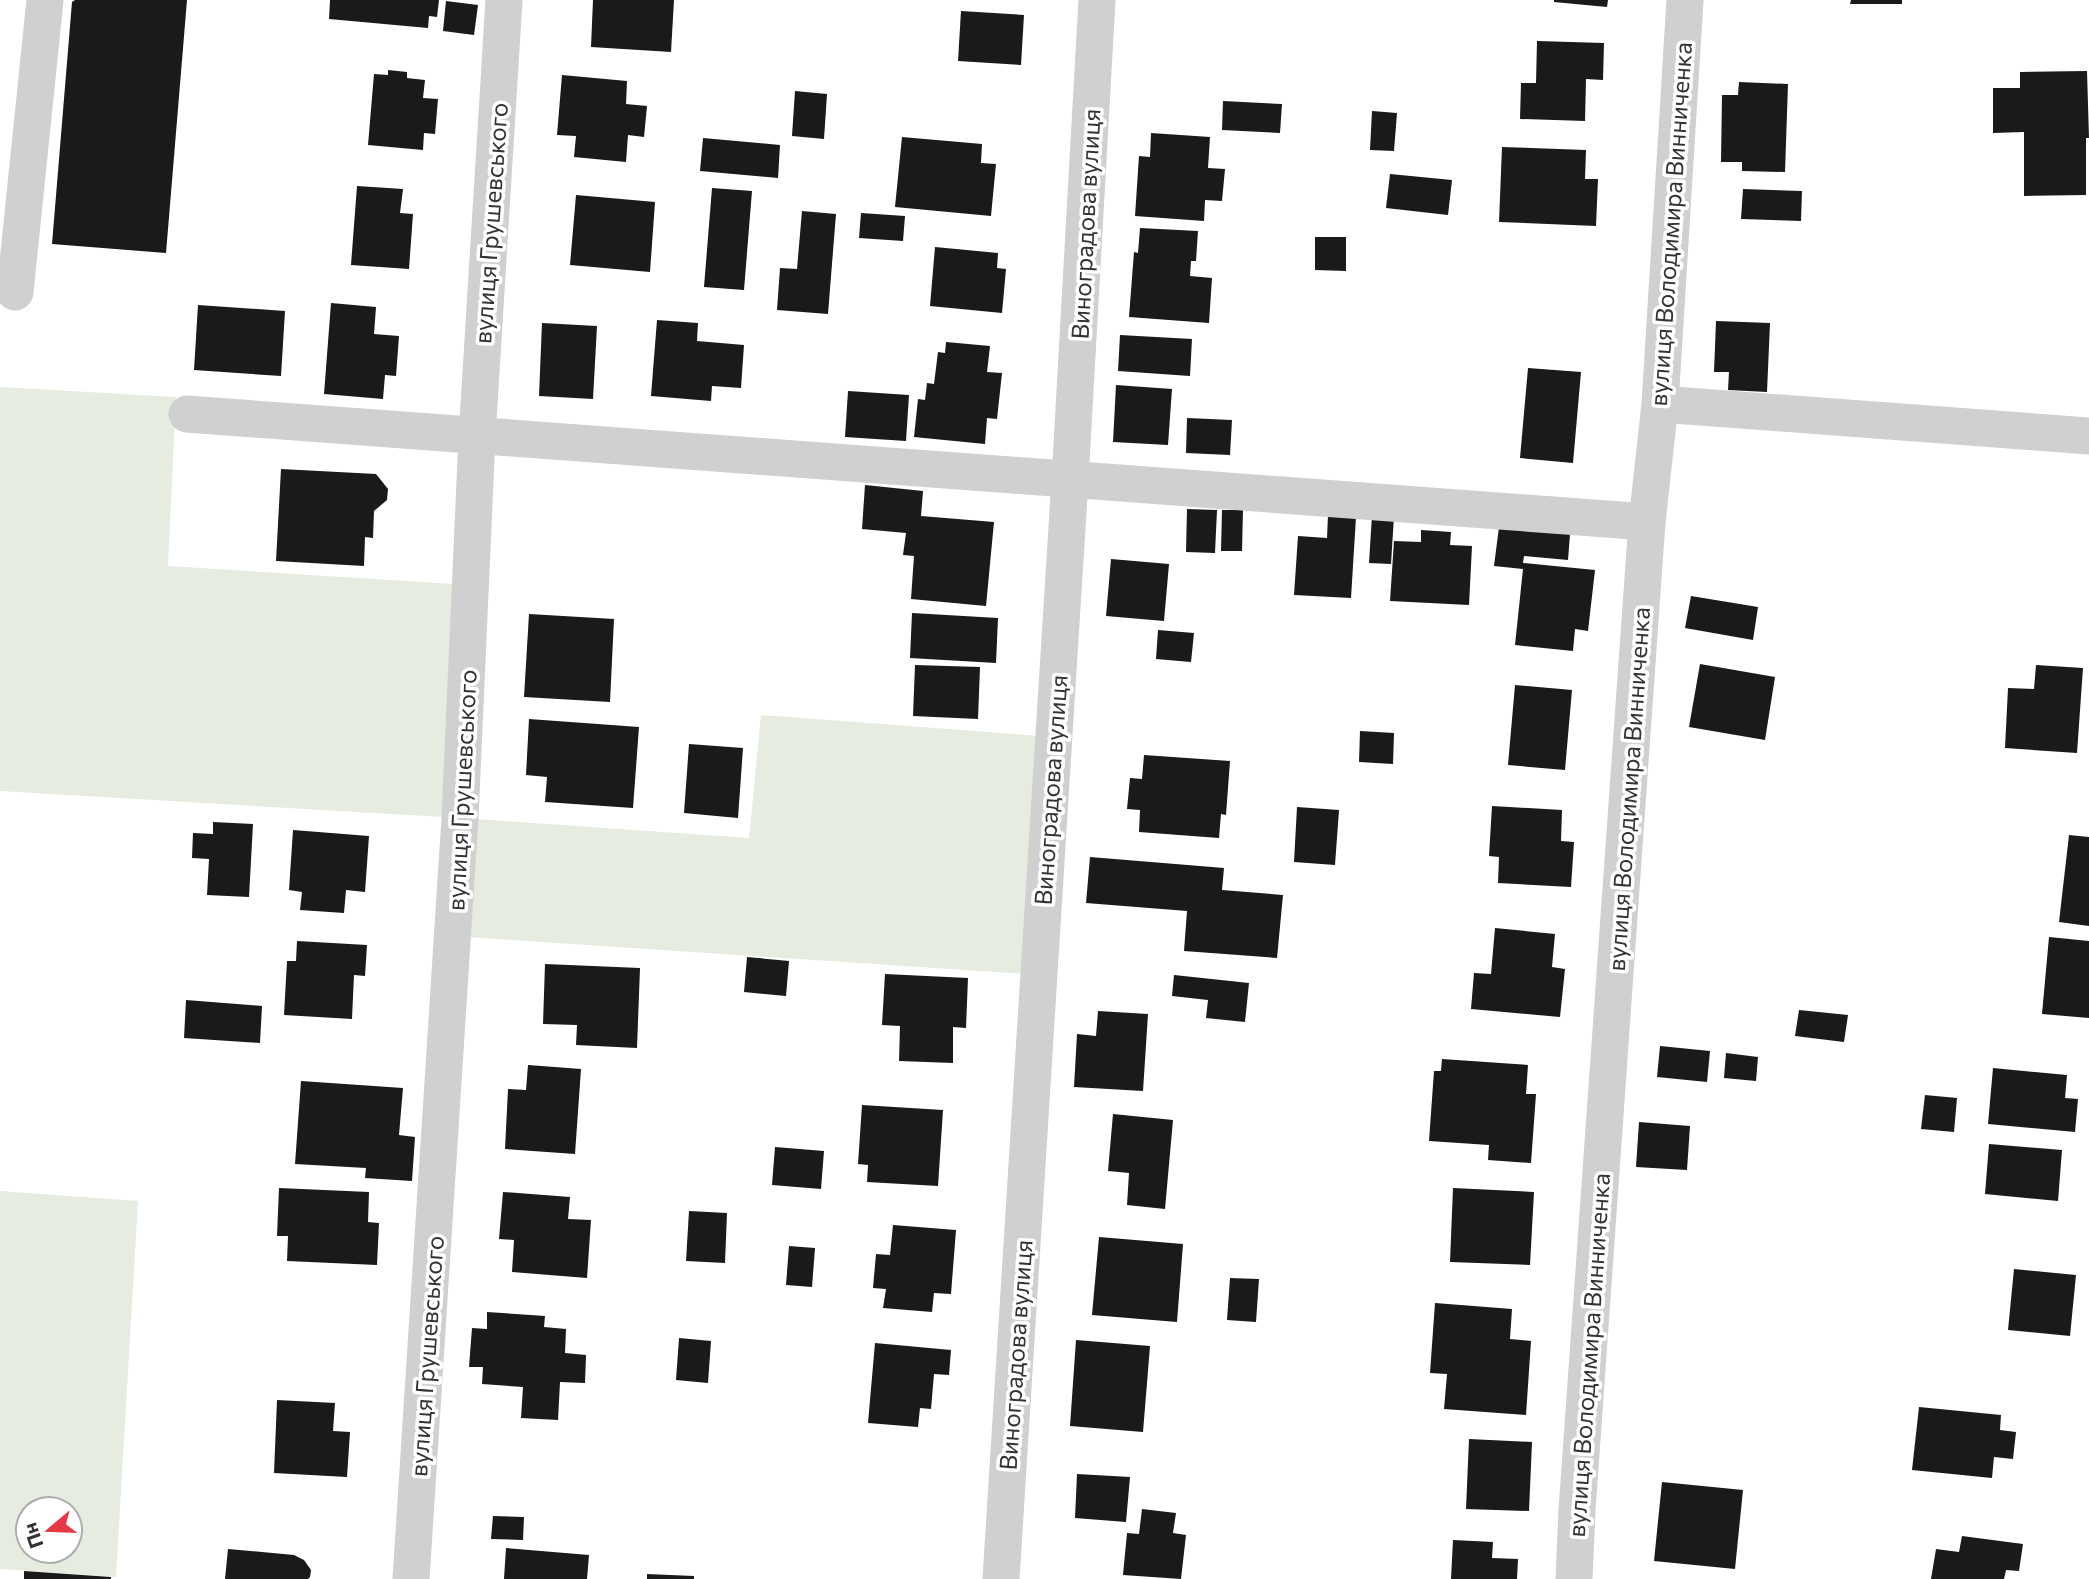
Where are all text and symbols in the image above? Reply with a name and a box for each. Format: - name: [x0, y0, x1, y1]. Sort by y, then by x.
- street label: вулиця Володимира Винниченка: [1643, 41, 1697, 407]
- street label: вулиця Грушевського: [467, 101, 513, 345]
- street label: Виноградова вулиця: [1064, 108, 1106, 340]
- street label: вулиця Володимира Винниченка: [1601, 606, 1655, 972]
- street label: вулиця Грушевського: [440, 669, 482, 911]
- street label: Виноградова вулиця: [1027, 674, 1073, 906]
- street label: вулиця Володимира Винниченка: [1561, 1172, 1615, 1538]
- street label: вулиця Грушевського: [403, 1234, 449, 1478]
- street label: Виноградова вулиця: [992, 1239, 1038, 1471]
- north arrow: [14, 1495, 84, 1565]
- text: Пн: [17, 1520, 47, 1551]

